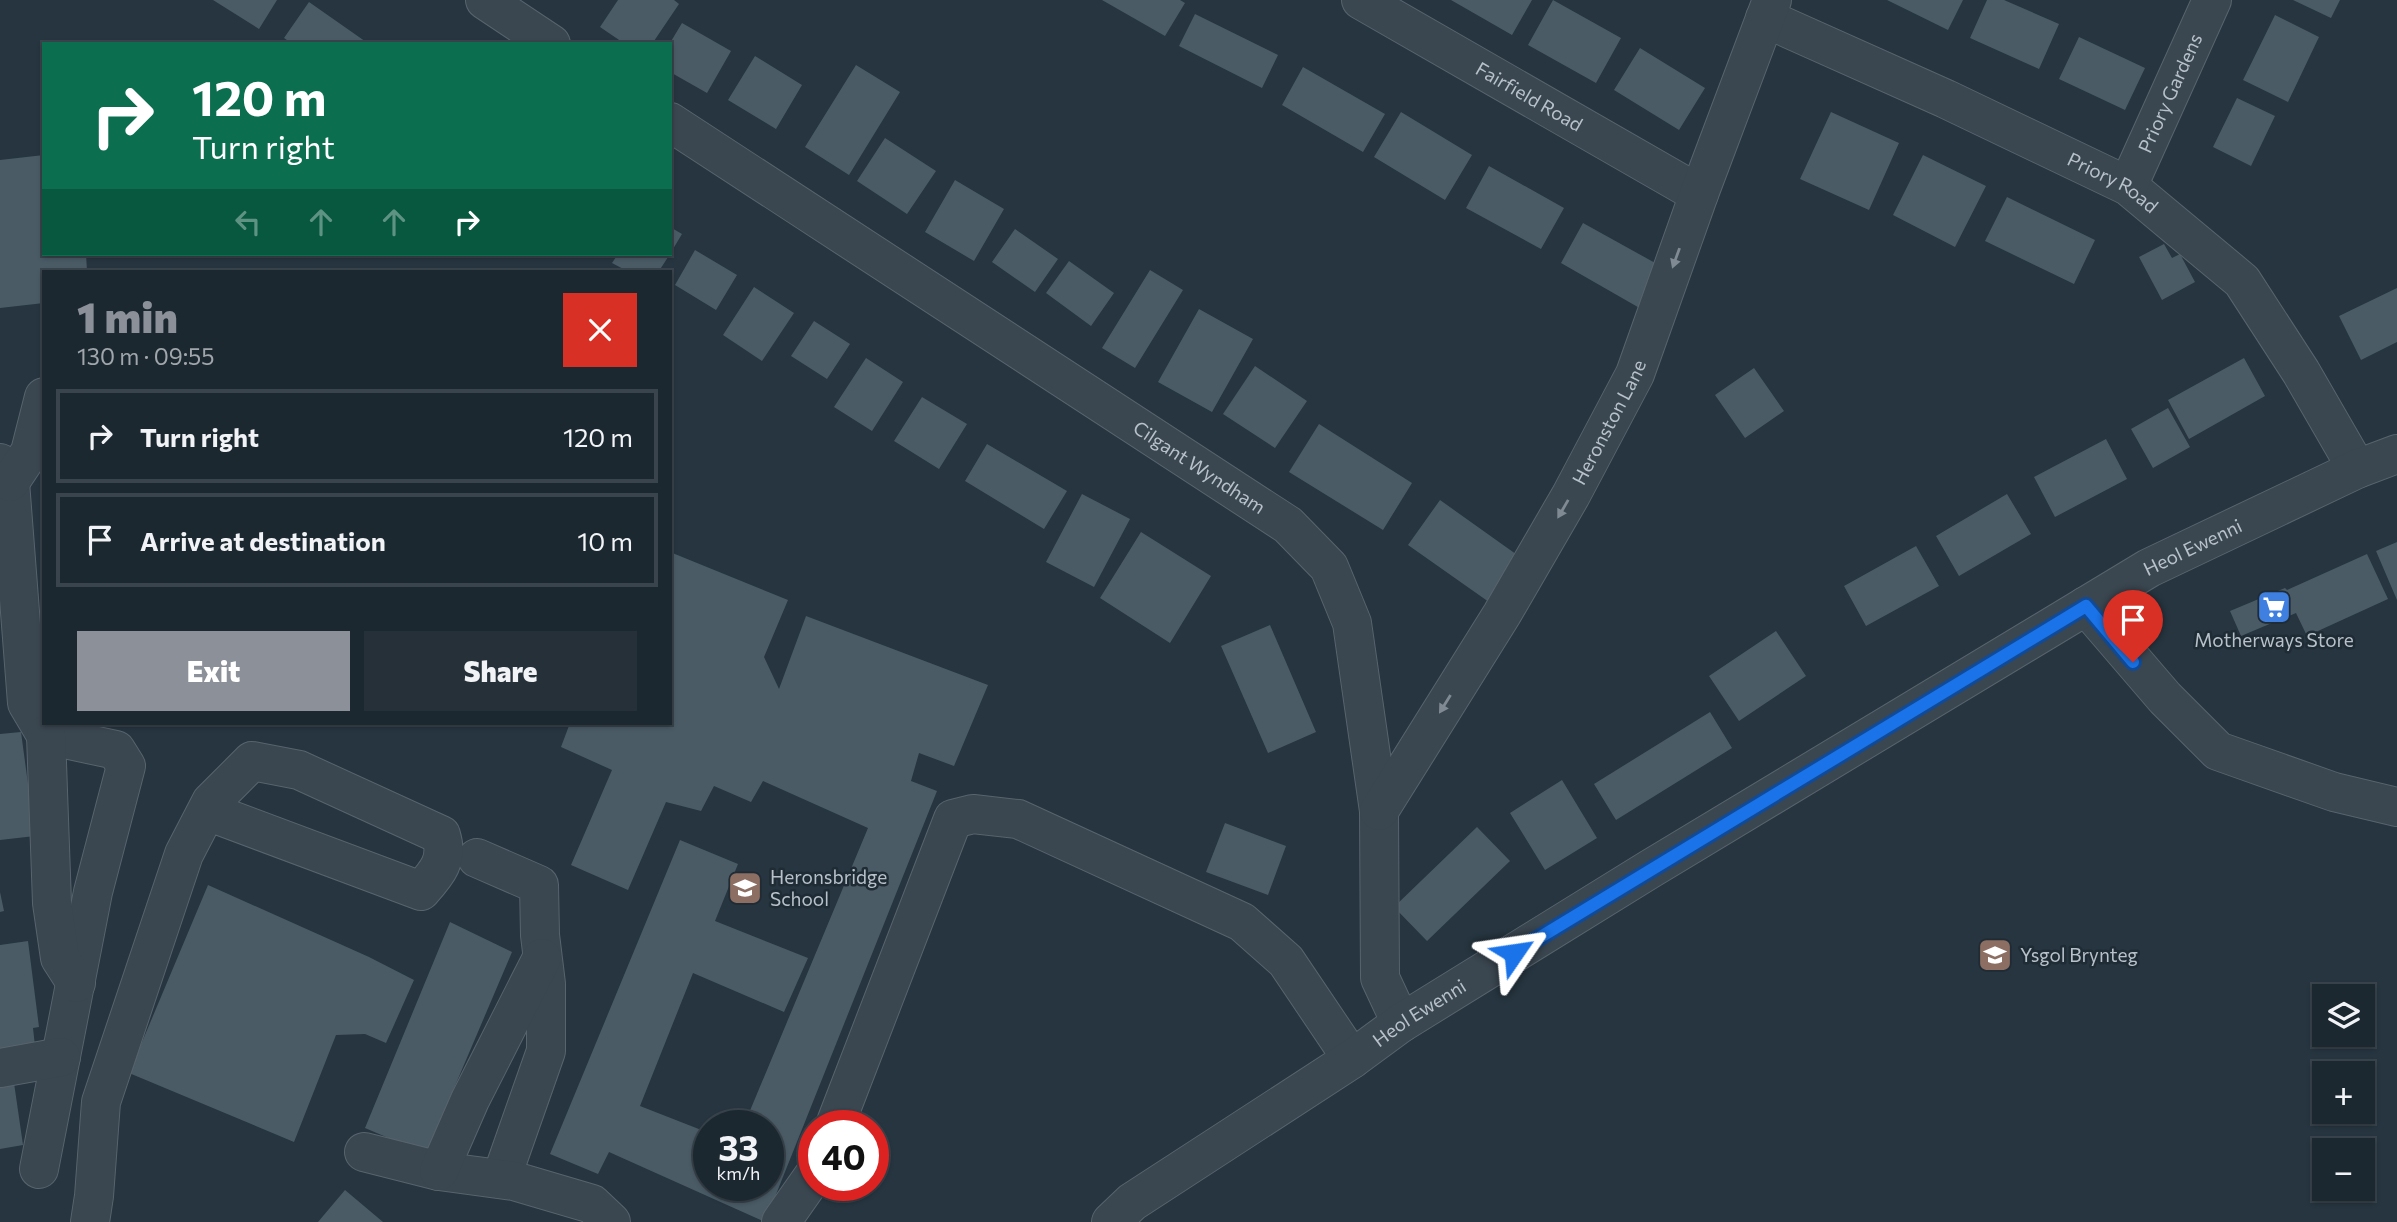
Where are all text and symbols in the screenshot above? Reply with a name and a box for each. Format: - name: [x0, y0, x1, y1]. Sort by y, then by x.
- street label: Priory Gardens: [2133, 30, 2206, 156]
- street label: Fairfield Road: [1472, 56, 1587, 136]
- text: 120 m: [192, 66, 326, 126]
- icon: right: [77, 70, 168, 161]
- text: Turn right: [192, 126, 335, 166]
- street label: Priory Road: [2064, 147, 2163, 217]
- icon: left: [229, 203, 267, 241]
- icon: ahead: [302, 203, 340, 241]
- icon: ahead: [375, 203, 413, 241]
- icon: right: [448, 203, 486, 241]
- one-way arrow: [1671, 248, 1682, 269]
- text: 1 min: [77, 290, 178, 342]
- button: close: [563, 293, 637, 367]
- text: 130 m · 09:55: [77, 342, 215, 370]
- street label: Heronston Lane: [1567, 357, 1650, 488]
- street label: Cilgant Wyndham: [1129, 415, 1270, 518]
- icon: right: [81, 417, 119, 455]
- text: Turn right: [140, 421, 259, 452]
- text: 120 m: [563, 421, 633, 452]
- one-way arrow: [1557, 500, 1569, 519]
- street label: Heol Ewenni: [2139, 513, 2245, 580]
- icon: arrive: [81, 521, 119, 559]
- text: Arrive at destination: [140, 525, 386, 556]
- text: 10 m: [577, 525, 633, 556]
- supermarket icon: Motherways Store: [2255, 588, 2293, 626]
- pin: [2103, 590, 2163, 662]
- icon: arrive: [2114, 601, 2152, 639]
- place label: Motherways Store: [2194, 628, 2354, 651]
- button: Exit: [77, 631, 350, 711]
- button: Share: [364, 631, 637, 711]
- one-way arrow: [1438, 694, 1451, 713]
- place label: Heronsbridge School: [770, 865, 887, 910]
- school or university icon: Heronsbridge School: [726, 869, 764, 907]
- position arrow: [1477, 916, 1551, 990]
- school or university icon: Ysgol Brynteg: [1976, 936, 2014, 974]
- place label: Ysgol Brynteg: [2020, 943, 2138, 966]
- street label: Heol Ewenni: [1368, 974, 1470, 1051]
- map controls: [2312, 984, 2375, 1201]
- button: layers: [2312, 984, 2375, 1047]
- button: +: [2312, 1061, 2375, 1124]
- speed limit sign: 40: [798, 1110, 889, 1201]
- text: 33: [718, 1125, 759, 1168]
- button: −: [2312, 1138, 2375, 1201]
- text: km/h: [717, 1162, 760, 1184]

